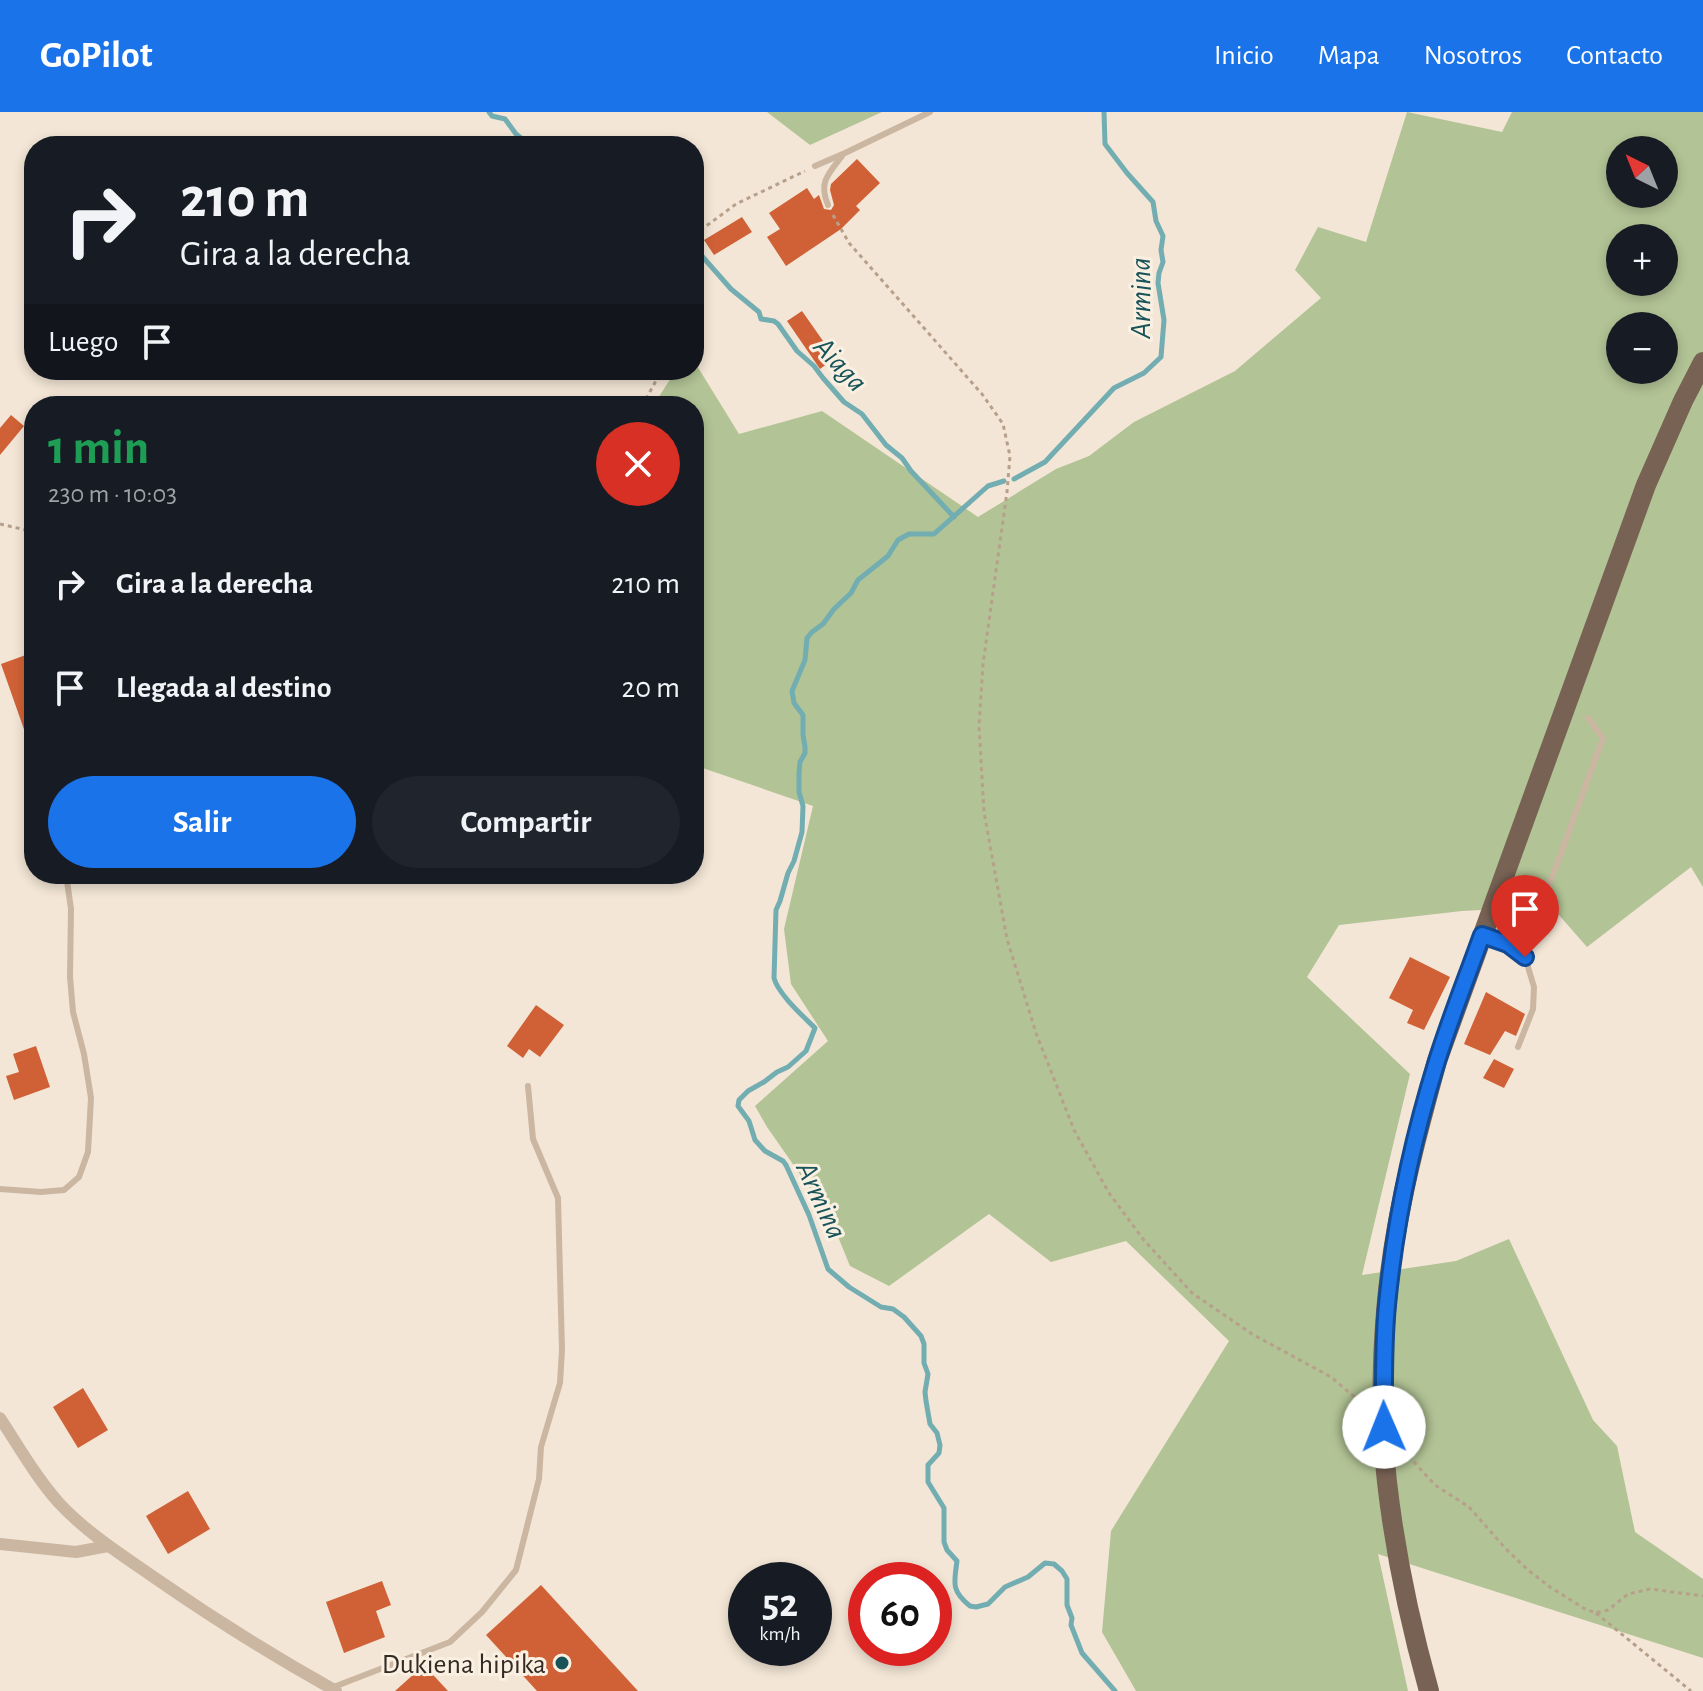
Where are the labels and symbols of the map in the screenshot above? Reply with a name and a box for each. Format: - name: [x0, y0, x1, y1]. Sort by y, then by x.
- north arrow: [1606, 136, 1678, 208]
- water label: Armina: [1126, 257, 1156, 340]
- water label: Aiaga: [807, 331, 873, 398]
- pin: [1491, 875, 1559, 957]
- water label: Armina: [790, 1156, 852, 1244]
- position arrow: [1342, 1385, 1426, 1469]
- speed limit sign: 60: [848, 1562, 952, 1666]
- place label: Dukiena hipika: [382, 1651, 546, 1679]
- marker: Dukiena hipika: [553, 1654, 571, 1672]

